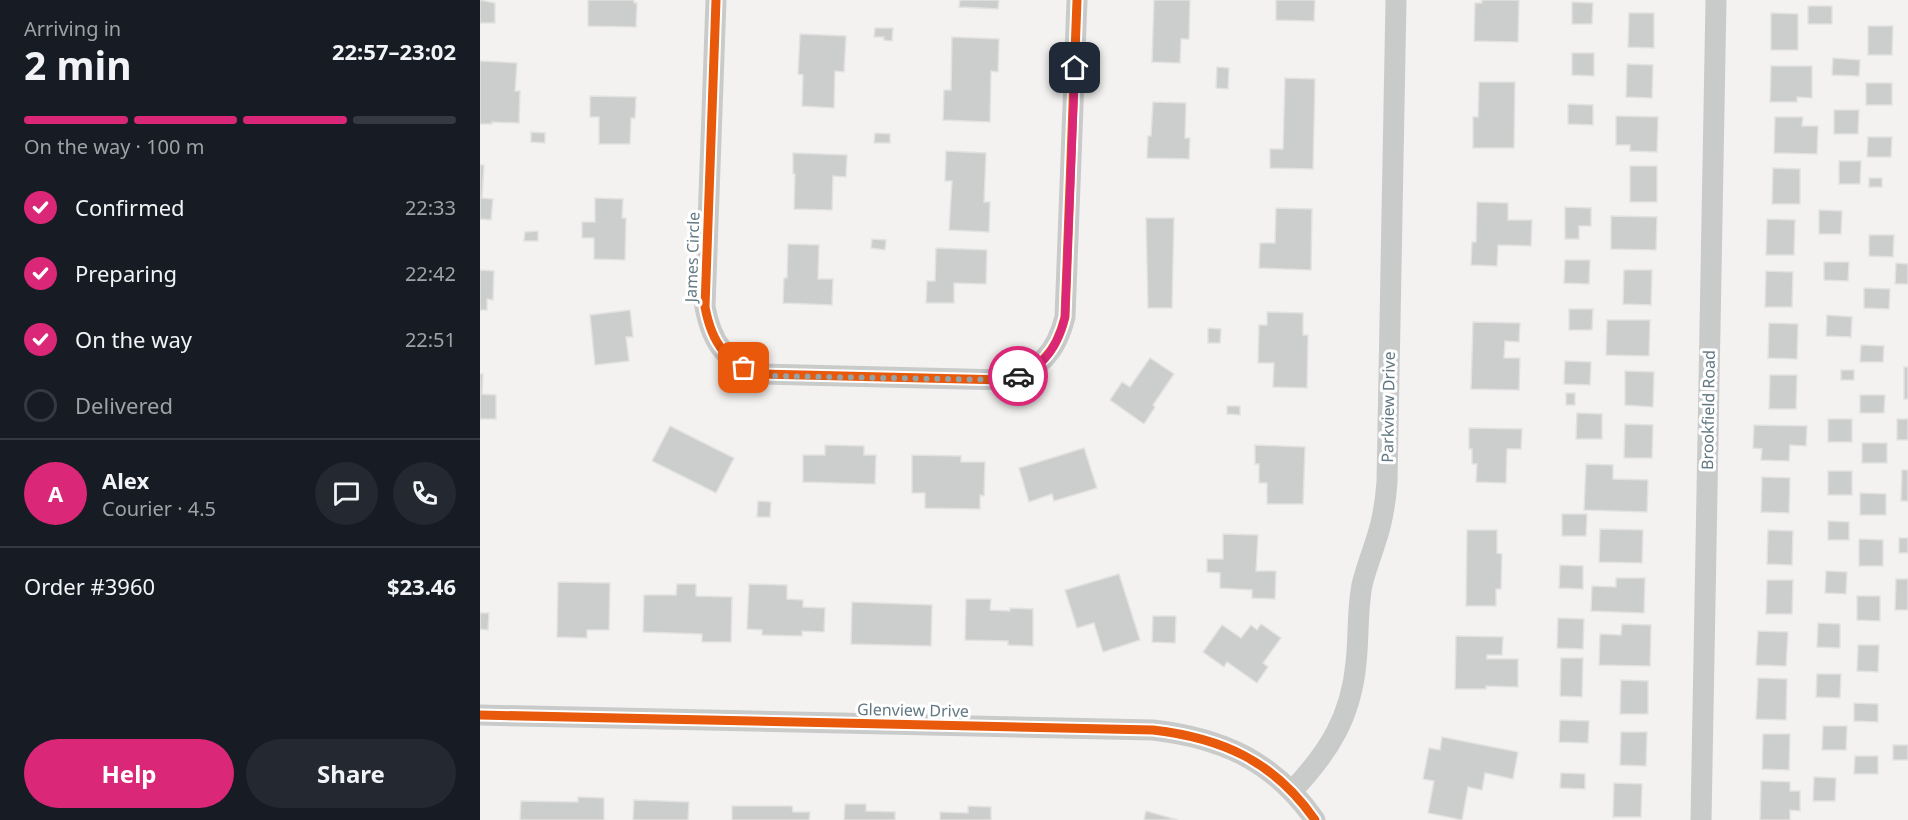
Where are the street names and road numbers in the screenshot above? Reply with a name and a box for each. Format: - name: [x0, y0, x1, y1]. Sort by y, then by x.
- street label: James Circle: [679, 211, 705, 305]
- street label: Brookfield Road: [1696, 350, 1720, 470]
- street label: Parkview Drive: [1376, 351, 1400, 463]
- street label: Glenview Drive: [857, 698, 969, 722]

